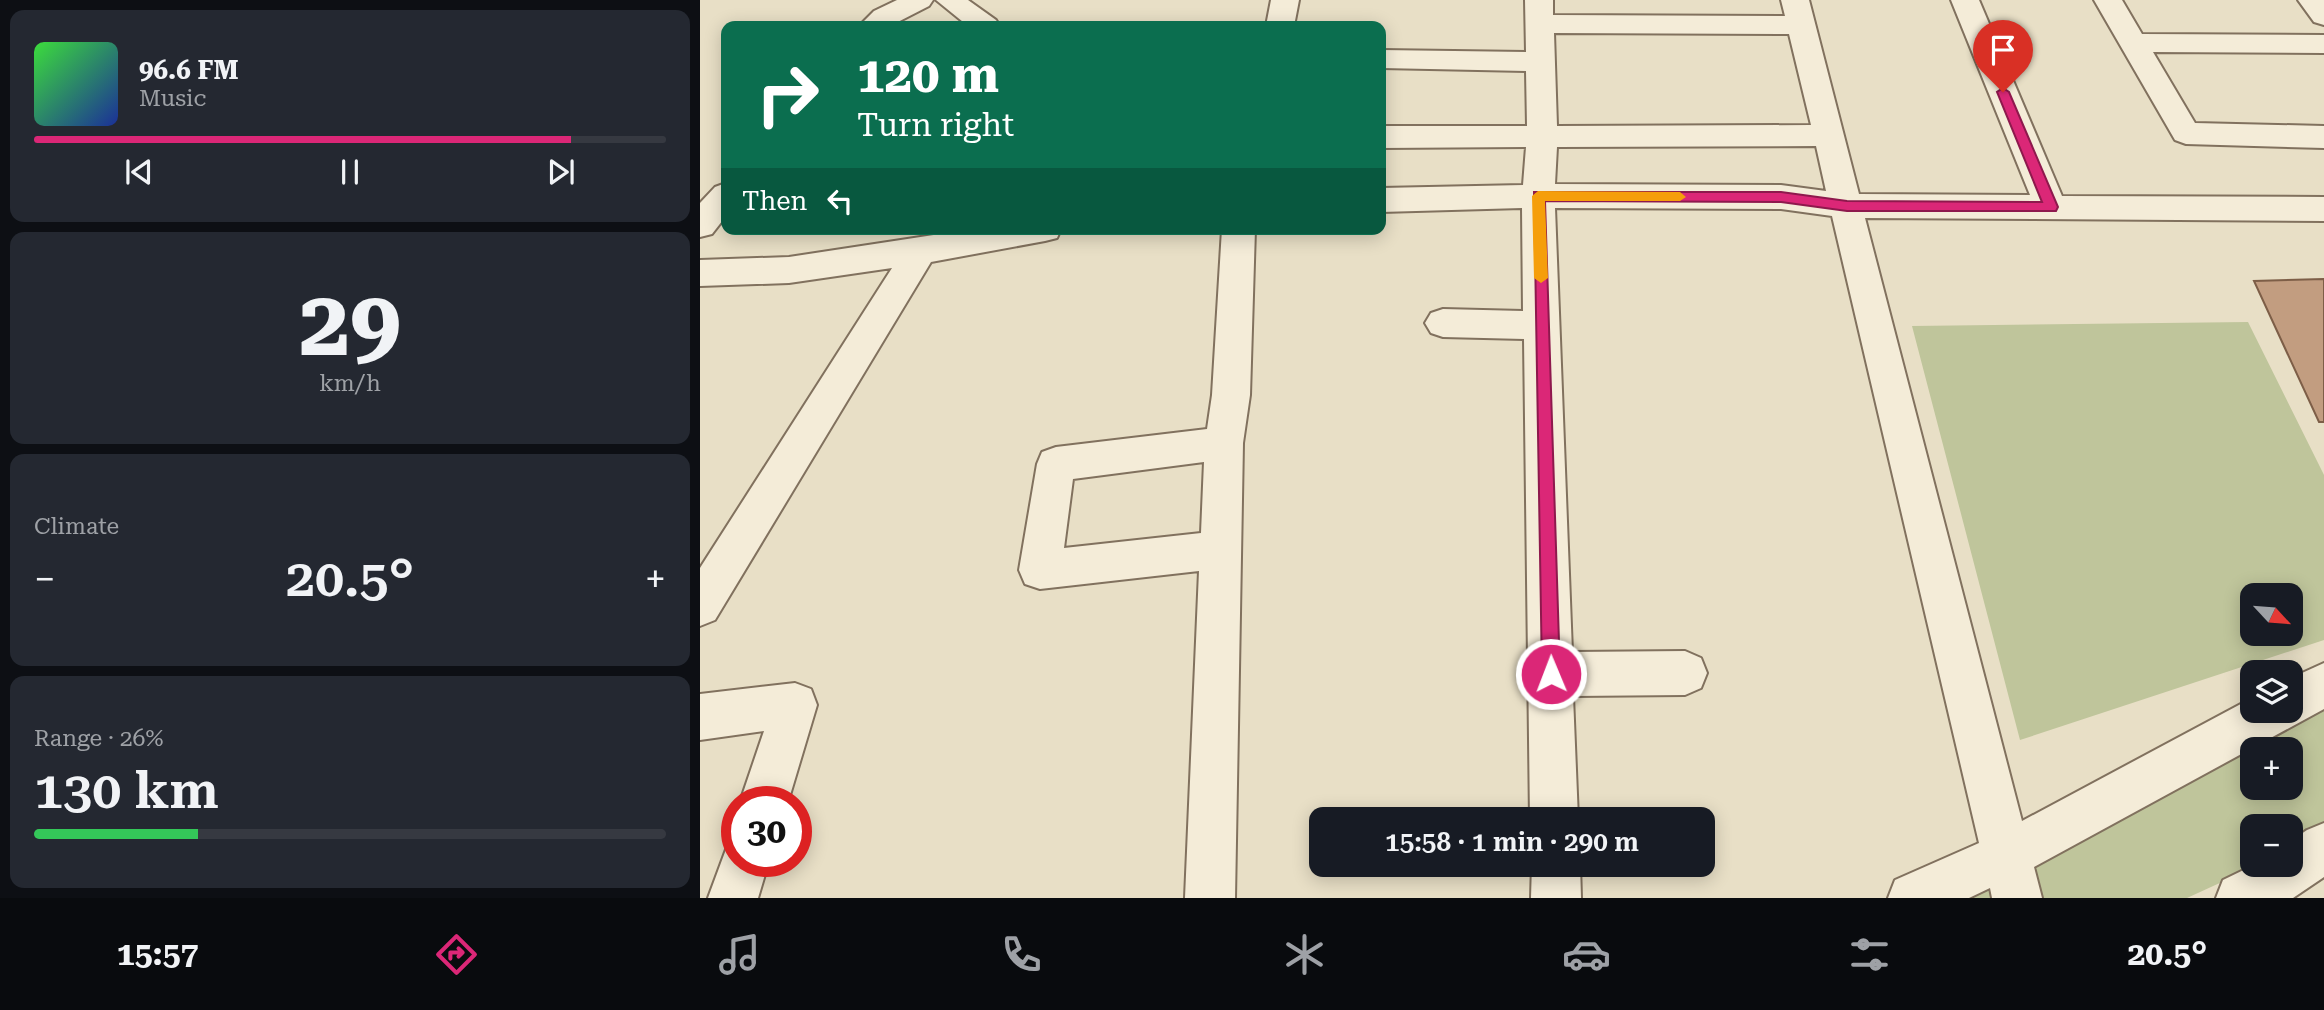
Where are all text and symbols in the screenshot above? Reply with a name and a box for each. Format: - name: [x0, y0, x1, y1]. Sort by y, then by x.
- pin: [1973, 20, 2033, 92]
- icon: arrive: [1984, 31, 2022, 69]
- text: 120 m: [857, 47, 999, 104]
- icon: right: [742, 49, 833, 140]
- text: 96.6 FM: [139, 55, 239, 85]
- text: Music: [139, 85, 206, 112]
- text: Turn right: [857, 106, 1014, 144]
- icon: previous: [120, 153, 158, 191]
- icon: pause: [331, 153, 369, 191]
- icon: next: [542, 153, 580, 191]
- icon: left: [821, 182, 859, 220]
- text: Then: [742, 186, 807, 216]
- text: 29: [299, 271, 401, 377]
- text: km/h: [319, 370, 381, 397]
- text: Climate: [34, 513, 119, 540]
- text: 20.5°: [286, 548, 414, 609]
- text: −: [34, 557, 55, 601]
- text: +: [645, 557, 666, 601]
- north arrow: [2240, 583, 2303, 646]
- map controls: [2240, 583, 2303, 877]
- position arrow: [1514, 637, 1588, 711]
- button: layers: [2240, 660, 2303, 723]
- text: Range · 26%: [34, 725, 163, 752]
- button: +: [2240, 737, 2303, 800]
- text: 130 km: [34, 760, 219, 821]
- speed limit sign: 30: [721, 786, 812, 877]
- button: −: [2240, 814, 2303, 877]
- text: 15:58 · 1 min · 290 m: [1385, 827, 1639, 857]
- icon: directions: [432, 930, 481, 979]
- icon: music: [715, 930, 764, 979]
- icon: phone: [997, 930, 1046, 979]
- icon: climate: [1280, 930, 1329, 979]
- icon: car: [1562, 930, 1611, 979]
- icon: filters: [1845, 930, 1894, 979]
- text: 15:57: [117, 935, 198, 973]
- text: 20.5°: [2127, 935, 2207, 973]

